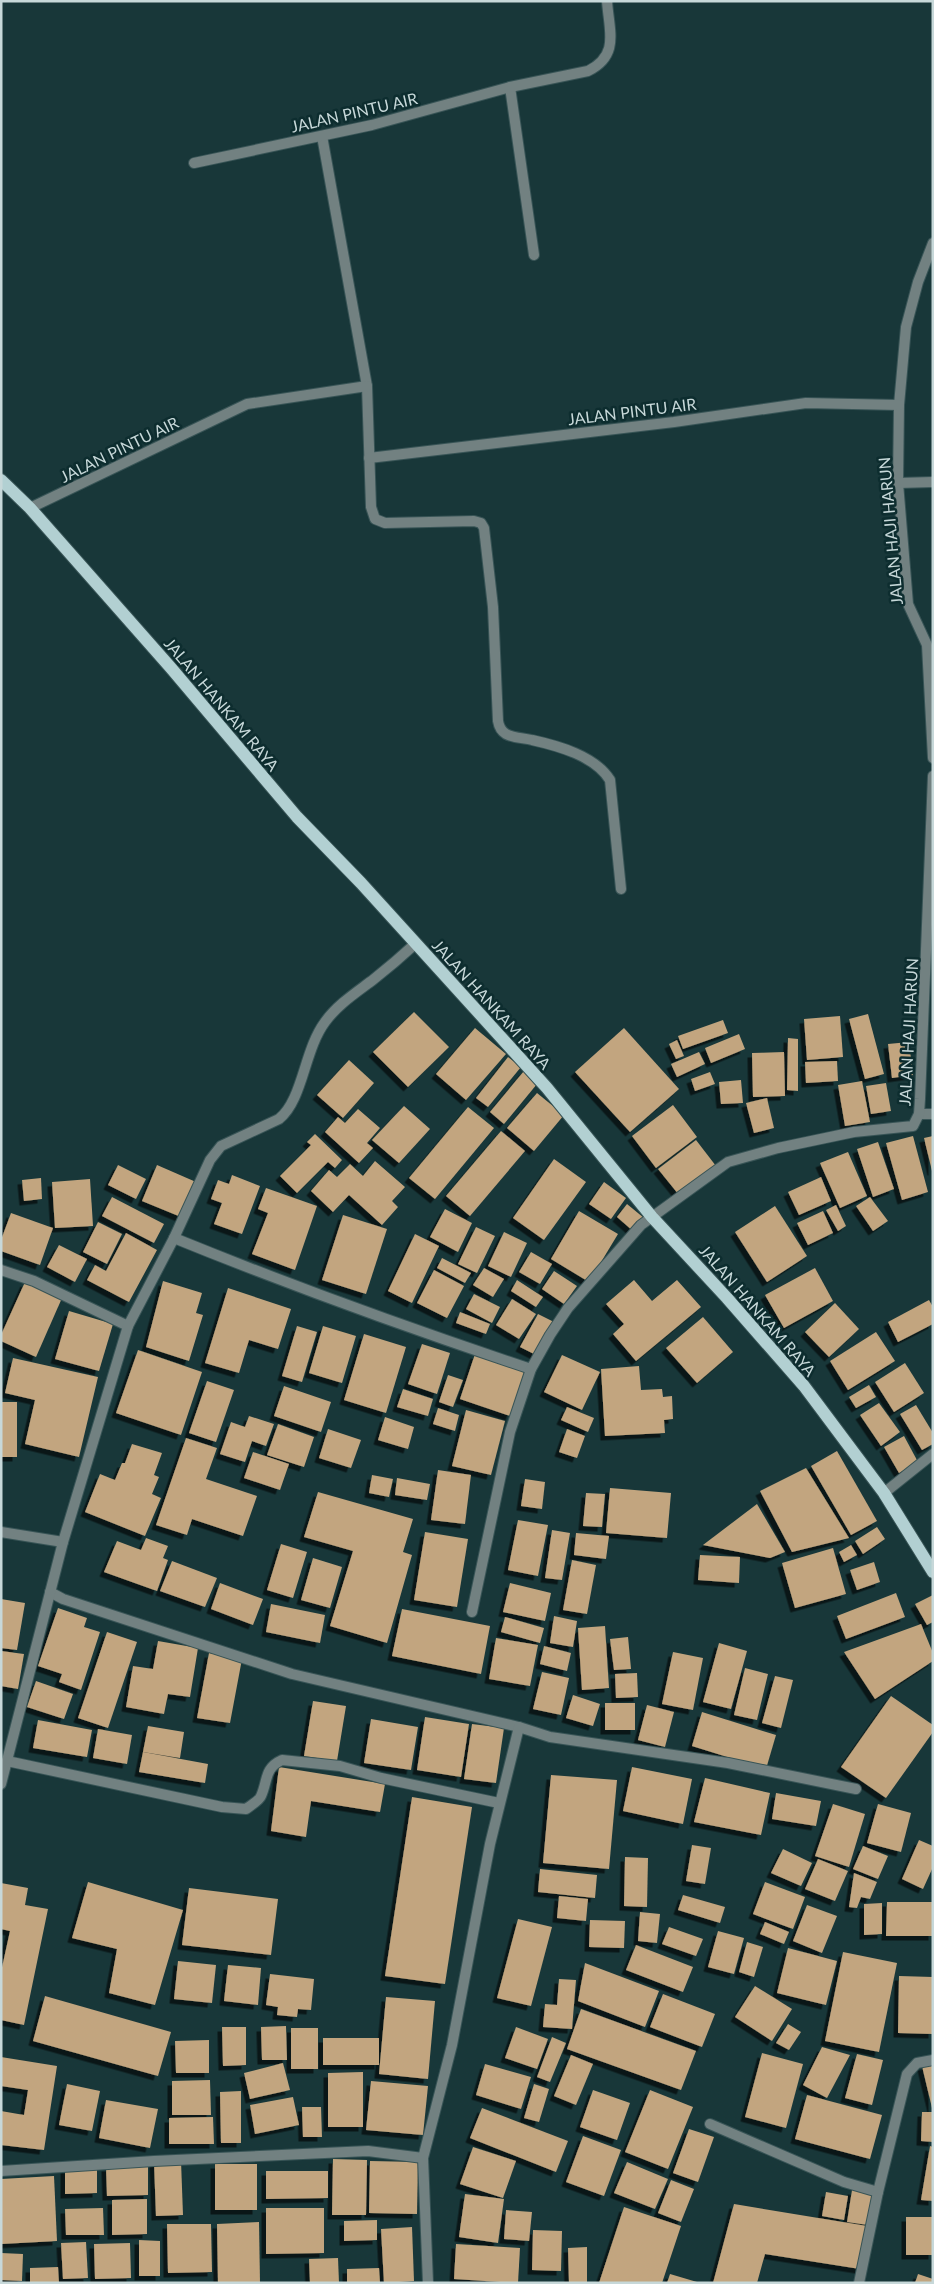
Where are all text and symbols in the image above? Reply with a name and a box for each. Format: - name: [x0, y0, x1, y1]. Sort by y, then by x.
- street label: JALAN PINTU AIR: [289, 88, 419, 136]
- street label: JALAN PINTU AIR: [567, 394, 697, 428]
- street label: JALAN PINTU AIR: [57, 412, 181, 486]
- street label: JALAN HAJI HARUN: [874, 456, 906, 606]
- street label: JALAN HANKAM RAYA: [161, 634, 283, 775]
- street label: JALAN HANKAM RAYA: [429, 935, 555, 1073]
- street label: JALAN HAJI HARUN: [895, 958, 921, 1106]
- street label: JALAN HANKAM RAYA: [696, 1240, 820, 1380]

